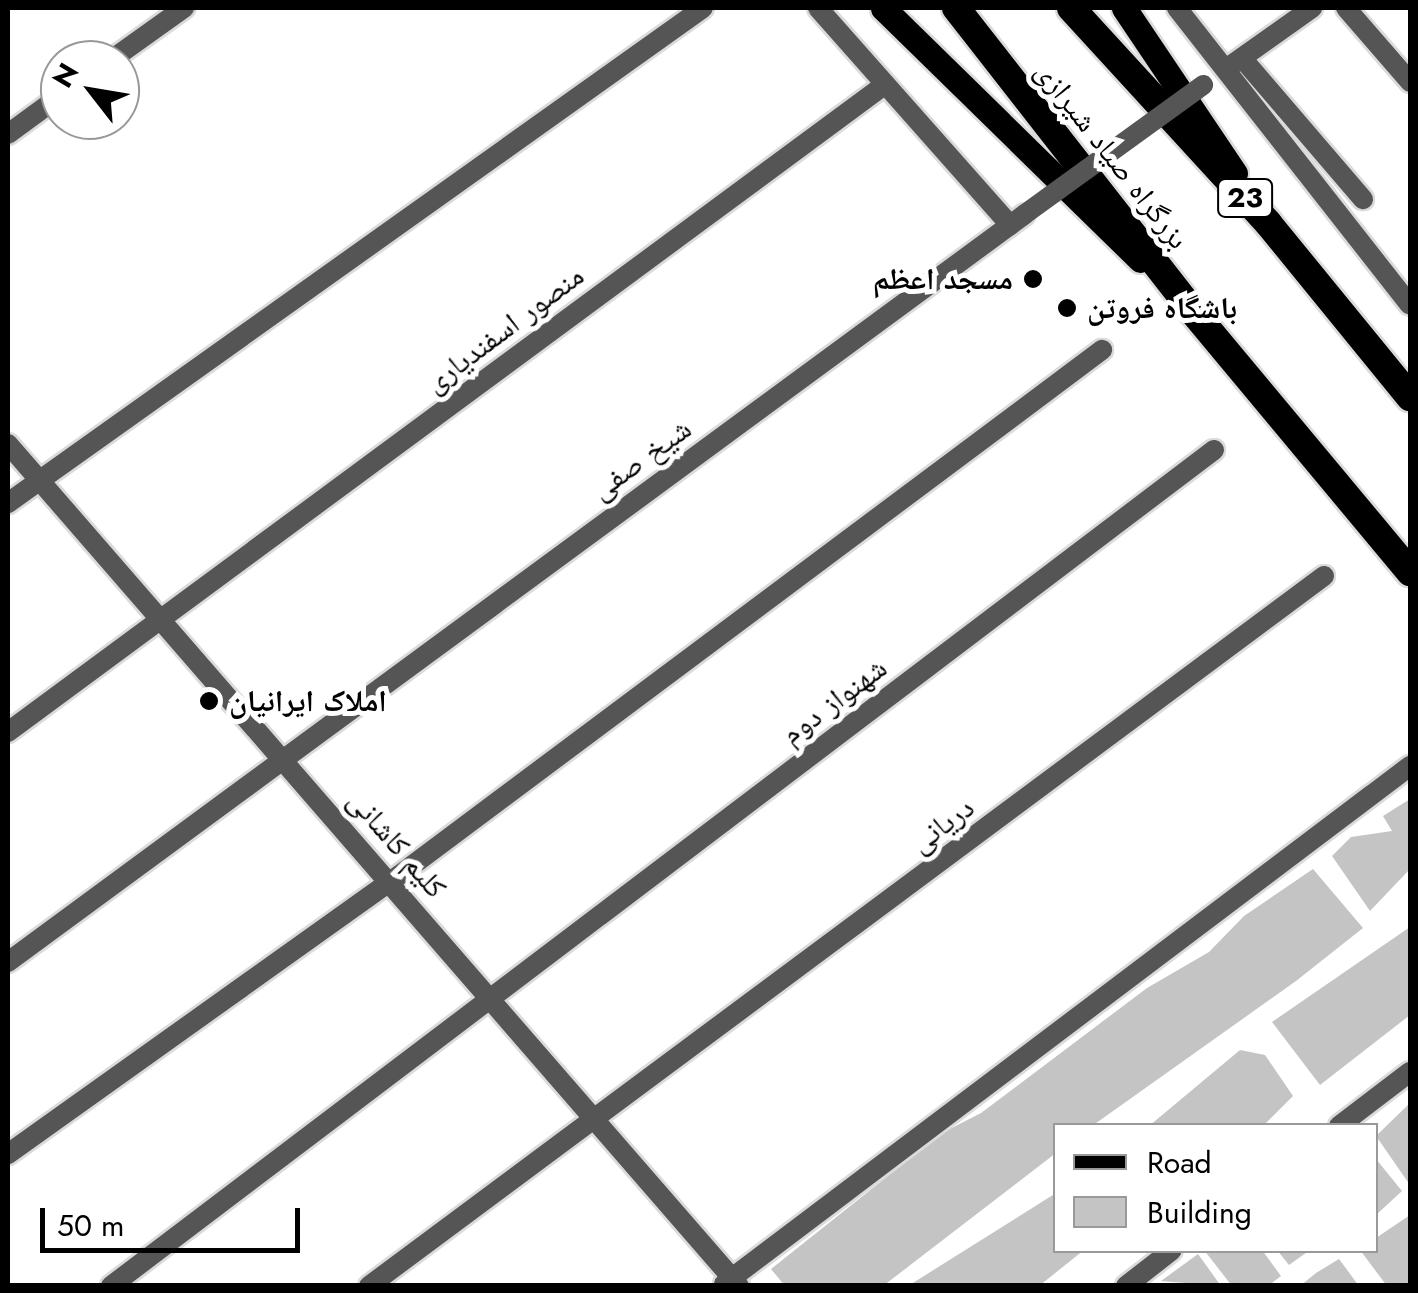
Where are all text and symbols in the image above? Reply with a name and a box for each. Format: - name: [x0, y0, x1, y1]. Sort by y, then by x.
- north arrow: [40, 40, 140, 140]
- street label: بزرگراه صیاد شیرازی: [1028, 54, 1196, 256]
- text: N: [42, 55, 89, 95]
- road number: 23: [1215, 175, 1275, 221]
- street label: منصور اسفندیاری: [417, 257, 591, 401]
- place label: مسجد اعظم: [873, 261, 1013, 297]
- marker: مسجد اعظم: [1022, 268, 1044, 290]
- place label: باشگاه فروتن: [1087, 290, 1237, 326]
- marker: باشگاه فروتن: [1056, 297, 1078, 319]
- street label: شیخ صفی: [584, 411, 698, 507]
- street label: شهنواز دوم: [774, 650, 894, 752]
- place label: املاک ایرانیان: [229, 683, 387, 719]
- marker: املاک ایرانیان: [198, 690, 220, 712]
- street label: کلیم کاشانی: [340, 783, 454, 905]
- street label: دریانی: [903, 789, 981, 861]
- legend: [1053, 1123, 1378, 1253]
- text: Road: [1147, 1141, 1212, 1184]
- scale bar: [45, 1188, 305, 1250]
- text: Building: [1147, 1191, 1252, 1234]
- text: 50 m: [57, 1204, 124, 1247]

